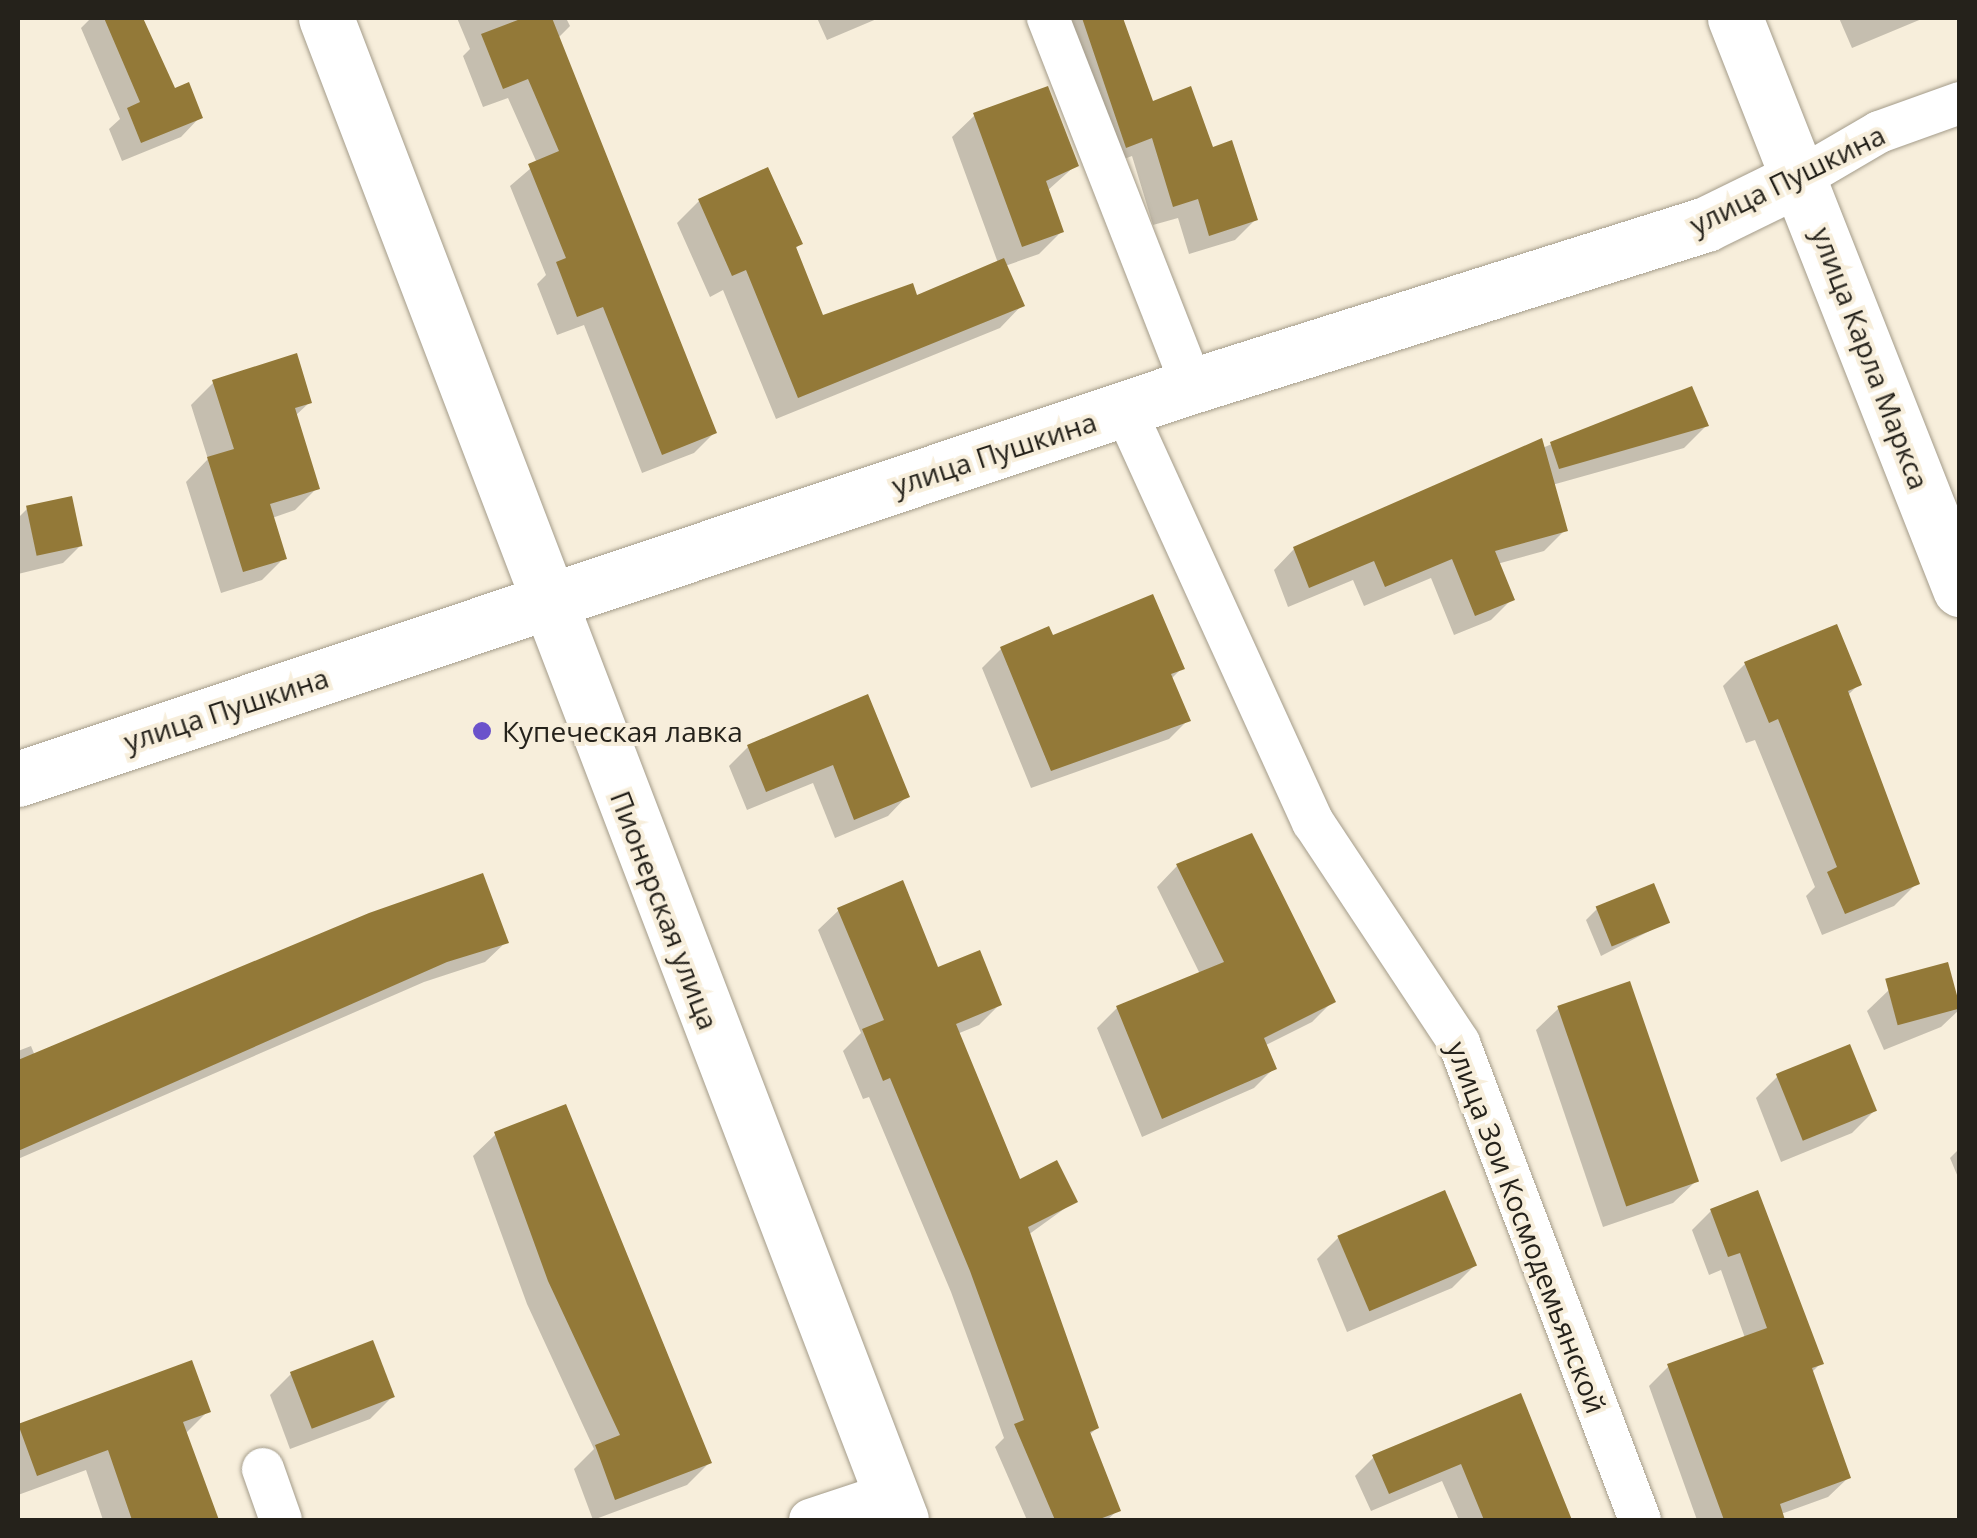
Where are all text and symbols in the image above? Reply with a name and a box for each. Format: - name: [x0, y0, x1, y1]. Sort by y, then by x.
- street label: улица Пушкина: [1684, 117, 1890, 241]
- street label: улица Карла Маркса: [1805, 222, 1937, 494]
- street label: улица Пушкина: [887, 404, 1101, 502]
- street label: улица Пушкина: [119, 660, 333, 758]
- place label: Купеческая лавка: [502, 714, 743, 748]
- marker: Купеческая лавка: [471, 720, 493, 742]
- street label: Пионерская улица: [604, 786, 726, 1034]
- street label: улица Зои Космодемьянской: [1440, 1036, 1614, 1418]

